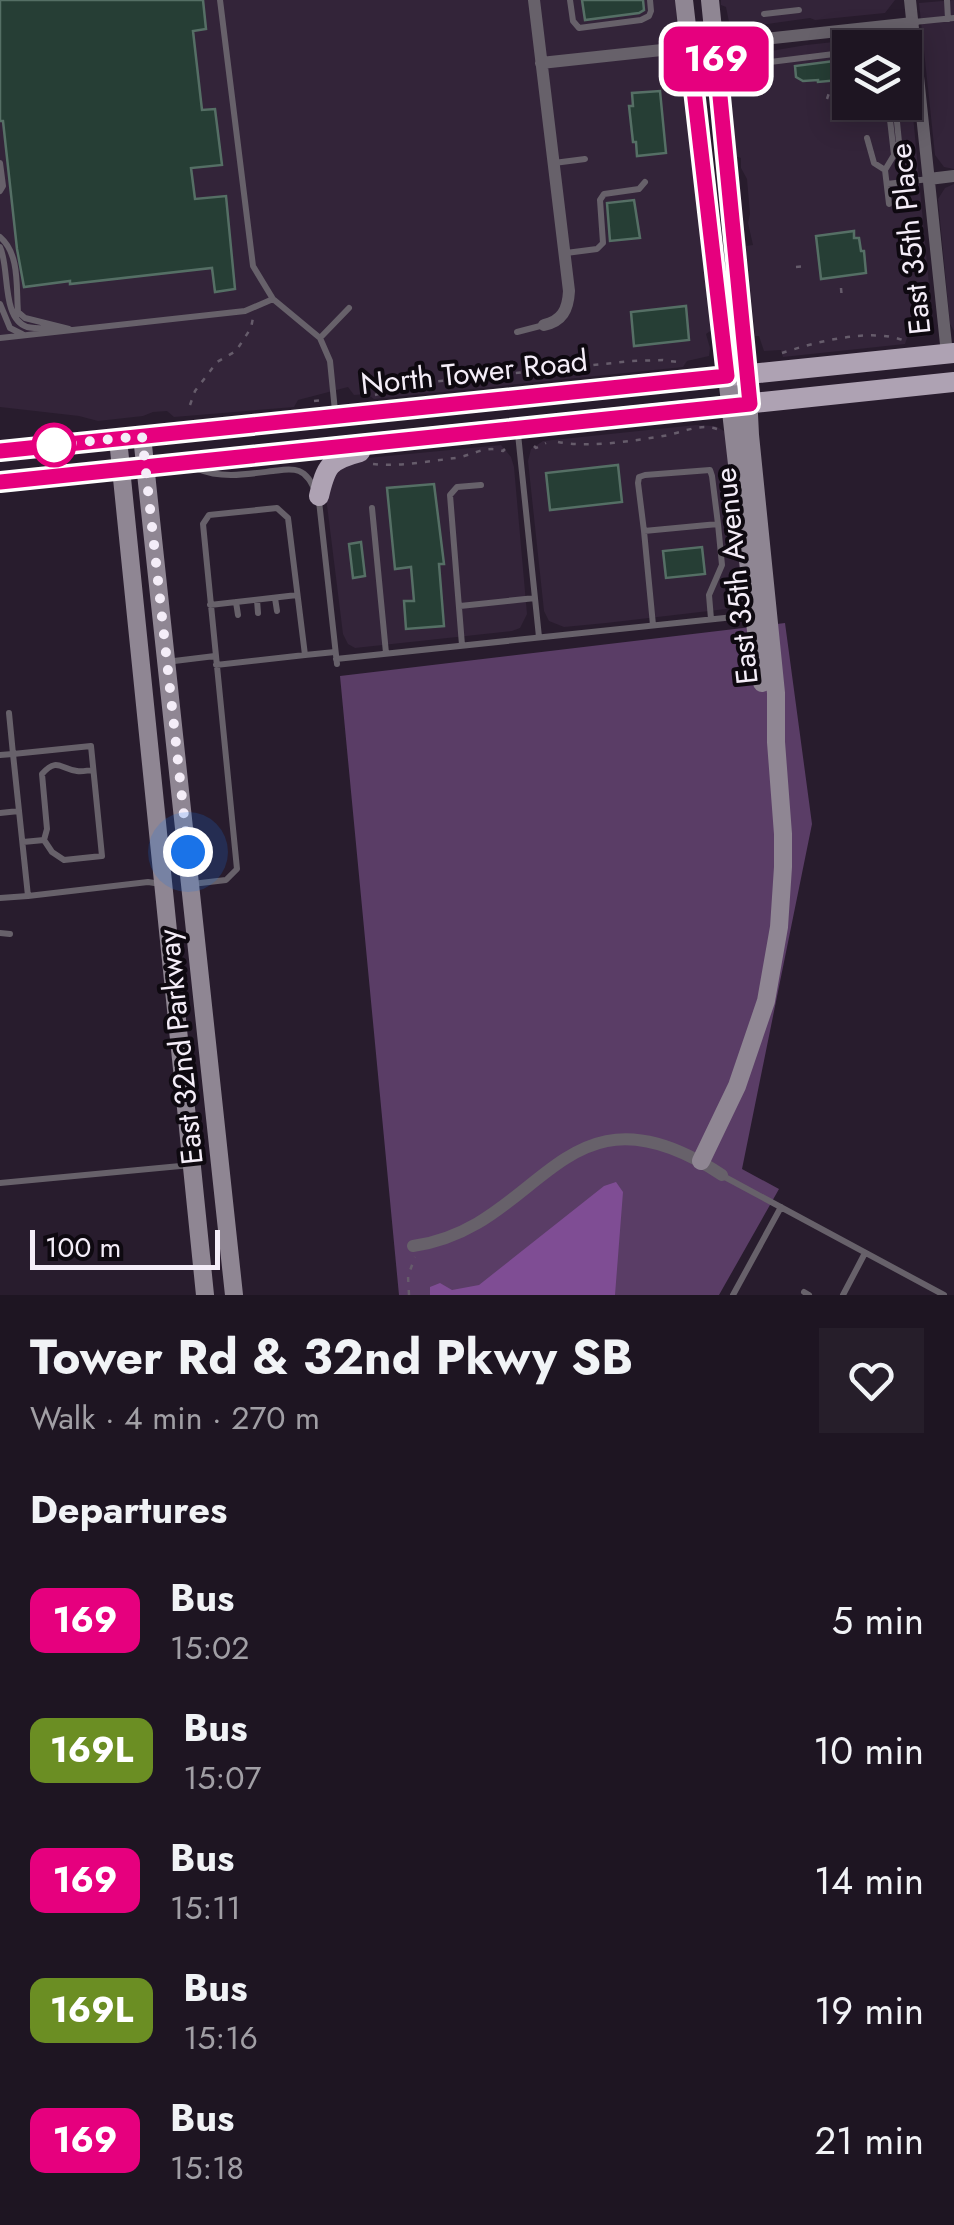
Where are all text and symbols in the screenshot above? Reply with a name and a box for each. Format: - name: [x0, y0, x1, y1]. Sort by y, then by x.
- line badge: 169: [658, 27, 774, 92]
- map controls: [832, 30, 922, 120]
- button: layers: [832, 30, 922, 120]
- text: 169: [684, 34, 748, 84]
- street label: East 35th Place: [879, 141, 941, 337]
- street label: North Tower Road: [358, 339, 590, 405]
- unlabelled marker: [33, 424, 75, 466]
- street label: East 35th Avenue: [703, 465, 769, 687]
- your location: [163, 827, 213, 877]
- street label: East 32nd Parkway: [146, 926, 214, 1167]
- scale bar: [30, 1225, 220, 1270]
- text: 100 m: [45, 1227, 121, 1268]
- text: Tower Rd & 32nd Pkwy SB: [30, 1323, 633, 1392]
- button: heart: [819, 1328, 924, 1433]
- text: Walk · 4 min · 270 m: [30, 1395, 320, 1441]
- text: Departures: [30, 1482, 227, 1537]
- text: Bus: [170, 1570, 234, 1625]
- text: 5 min: [832, 1593, 924, 1648]
- text: 169: [53, 1595, 117, 1645]
- text: 15:02: [170, 1625, 249, 1671]
- text: Bus: [183, 1700, 248, 1755]
- text: 10 min: [813, 1723, 924, 1778]
- text: 169L: [50, 1725, 133, 1775]
- text: 15:07: [183, 1755, 261, 1801]
- text: Bus: [170, 1830, 234, 1885]
- text: 14 min: [814, 1853, 924, 1908]
- text: 169: [53, 1855, 117, 1905]
- text: 15:11: [170, 1885, 241, 1931]
- text: Bus: [183, 1960, 248, 2015]
- text: 19 min: [814, 1983, 924, 2038]
- text: 169L: [50, 1985, 133, 2035]
- text: 15:16: [183, 2015, 258, 2061]
- text: Bus: [170, 2090, 234, 2145]
- text: 21 min: [814, 2113, 924, 2168]
- text: 169: [53, 2115, 117, 2165]
- text: 15:18: [170, 2145, 244, 2191]

